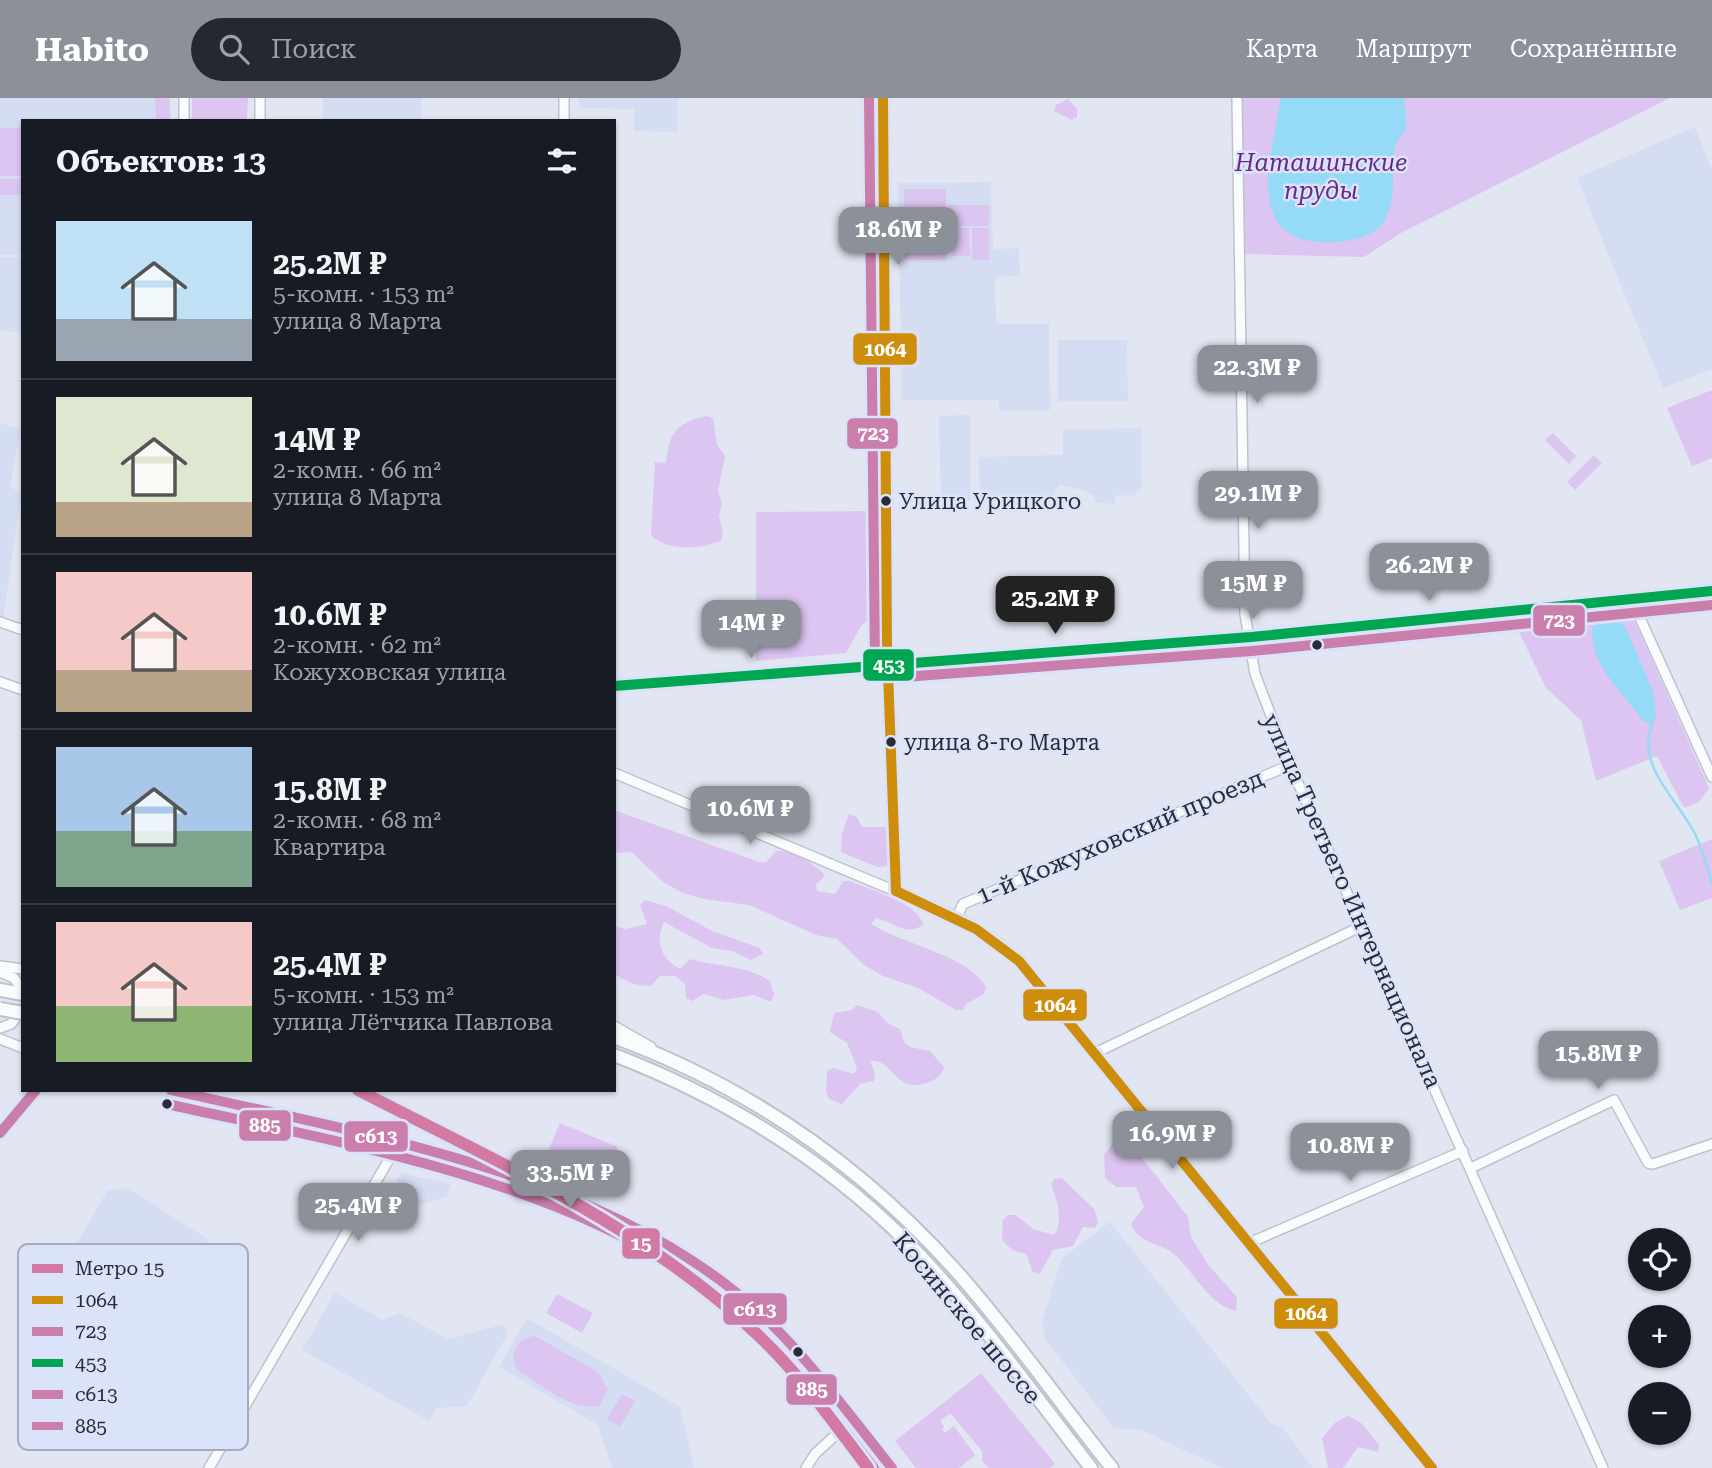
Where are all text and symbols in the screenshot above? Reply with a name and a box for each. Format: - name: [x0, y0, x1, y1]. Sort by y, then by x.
- search box: [191, 18, 681, 81]
- text: Habito: [35, 30, 149, 69]
- icon: search: [215, 30, 253, 68]
- text: Поиск: [271, 34, 357, 64]
- text: Карта: [1246, 35, 1318, 63]
- text: Маршрут: [1356, 35, 1472, 63]
- text: Сохранённые: [1510, 35, 1677, 63]
- icon: filters: [543, 142, 581, 180]
- text: Объектов: 13: [56, 144, 266, 179]
- park label: Наташинские пруды: [1234, 149, 1407, 205]
- pin: 18.6M ₽: [833, 208, 963, 267]
- text: 18.6M ₽: [855, 216, 941, 243]
- text: 25.2M ₽: [273, 246, 386, 281]
- icon: home: [112, 249, 196, 333]
- text: 5-комн. · 153 m²: [273, 281, 454, 308]
- text: улица 8 Марта: [273, 308, 442, 335]
- line badge: 1064: [852, 332, 918, 366]
- text: 1064: [864, 338, 907, 361]
- pin: 22.3M ₽: [1192, 345, 1322, 405]
- text: 22.3M ₽: [1214, 354, 1300, 381]
- line badge: 723: [846, 417, 899, 450]
- text: 14M ₽: [273, 422, 360, 457]
- text: 723: [857, 422, 889, 445]
- icon: home: [112, 425, 196, 509]
- text: 2-комн. · 66 m²: [273, 457, 441, 484]
- pin: 29.1M ₽: [1193, 472, 1323, 531]
- text: 29.1M ₽: [1215, 480, 1301, 507]
- text: улица 8 Марта: [273, 484, 442, 511]
- place label: Улица Урицкого: [899, 489, 1081, 514]
- marker: Улица Урицкого: [879, 494, 893, 508]
- pin: 26.2M ₽: [1364, 544, 1494, 603]
- text: 26.2M ₽: [1386, 552, 1472, 579]
- pin: 15M ₽: [1204, 561, 1302, 621]
- text: 15M ₽: [1220, 570, 1286, 597]
- pin: 25.2M ₽: [990, 576, 1120, 636]
- text: 25.2M ₽: [1012, 585, 1098, 612]
- text: 10.6M ₽: [273, 597, 386, 632]
- icon: home: [112, 600, 196, 684]
- pin: 14M ₽: [702, 601, 800, 660]
- line badge: 723: [1532, 604, 1586, 637]
- text: 14M ₽: [718, 609, 784, 636]
- text: 723: [1543, 609, 1575, 632]
- text: 2-комн. · 62 m²: [273, 632, 441, 659]
- unlabelled marker: [1310, 638, 1324, 652]
- line badge: 453: [862, 648, 915, 682]
- text: 453: [873, 654, 905, 677]
- text: Кожуховская улица: [273, 659, 506, 686]
- street label: улица Третьего Интернационала: [1256, 709, 1448, 1093]
- place label: улица 8-го Марта: [904, 730, 1100, 755]
- marker: улица 8-го Марта: [884, 735, 898, 749]
- street label: 1-й Кожуховский проезд: [972, 764, 1268, 910]
- text: 15.8M ₽: [273, 772, 386, 807]
- icon: home: [112, 775, 196, 859]
- pin: 10.6M ₽: [685, 786, 815, 846]
- text: 10.6M ₽: [707, 795, 793, 822]
- text: 2-комн. · 68 m²: [273, 807, 441, 834]
- text: Квартира: [273, 834, 386, 861]
- text: 25.4M ₽: [273, 947, 386, 982]
- icon: home: [112, 950, 196, 1034]
- text: 5-комн. · 153 m²: [273, 982, 454, 1009]
- line badge: 1064: [1022, 988, 1088, 1022]
- text: 1064: [1034, 994, 1077, 1017]
- text: улица Лётчика Павлова: [273, 1009, 553, 1036]
- pin: 15.8M ₽: [1533, 1032, 1663, 1091]
- text: 15.8M ₽: [1555, 1040, 1641, 1067]
- unlabelled marker: [160, 1097, 174, 1111]
- line badge: 885: [238, 1109, 292, 1142]
- pin: 16.9M ₽: [1107, 1112, 1237, 1171]
- text: 885: [249, 1114, 281, 1137]
- line badge: с613: [343, 1120, 409, 1153]
- text: 16.9M ₽: [1129, 1120, 1215, 1147]
- pin: 10.8M ₽: [1285, 1124, 1415, 1183]
- text: с613: [355, 1125, 398, 1148]
- text: 10.8M ₽: [1307, 1132, 1393, 1159]
- pin: 33.5M ₽: [505, 1150, 635, 1210]
- text: 33.5M ₽: [527, 1159, 613, 1186]
- pin: 25.4M ₽: [293, 1184, 423, 1243]
- text: 25.4M ₽: [315, 1192, 401, 1219]
- line badge: 15: [621, 1227, 661, 1260]
- street label: Косинское шоссе: [887, 1227, 1047, 1409]
- map controls: [1628, 1228, 1691, 1445]
- button: locate: [1628, 1228, 1691, 1291]
- text: 15: [630, 1232, 652, 1255]
- legend: [18, 1244, 248, 1450]
- text: Метро 15: [75, 1257, 164, 1280]
- text: 1064: [75, 1289, 118, 1312]
- line badge: с613: [722, 1292, 788, 1326]
- line badge: 1064: [1273, 1297, 1339, 1330]
- text: с613: [734, 1298, 777, 1321]
- text: 1064: [1285, 1302, 1328, 1325]
- button: +: [1628, 1305, 1691, 1368]
- text: 723: [75, 1320, 107, 1343]
- unlabelled marker: [791, 1345, 805, 1359]
- text: 453: [75, 1352, 107, 1375]
- line badge: 885: [785, 1373, 838, 1406]
- text: 885: [796, 1378, 828, 1401]
- button: −: [1628, 1382, 1691, 1445]
- text: с613: [75, 1383, 118, 1406]
- text: 885: [75, 1415, 107, 1438]

